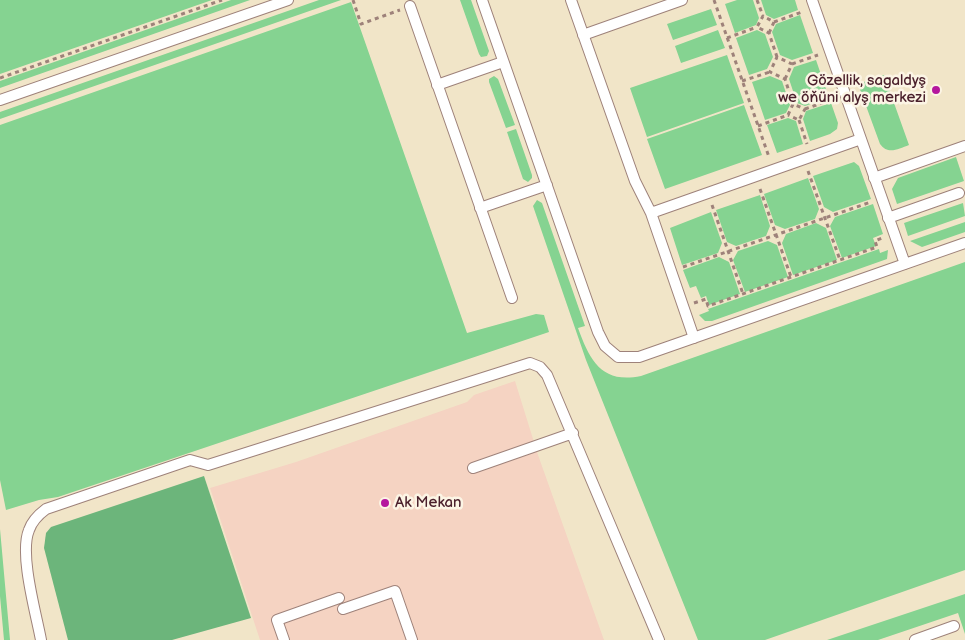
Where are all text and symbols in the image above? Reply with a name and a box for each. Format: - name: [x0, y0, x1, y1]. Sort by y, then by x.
- place label: Gözellik, sagaldyş we öňüni alyş merkezi: [778, 72, 926, 107]
- marker: Gözellik, sagaldyş we öňüni alyş merkezi: [930, 84, 942, 96]
- place label: Ak Mekan: [395, 494, 461, 512]
- marker: Ak Mekan: [379, 497, 391, 509]

